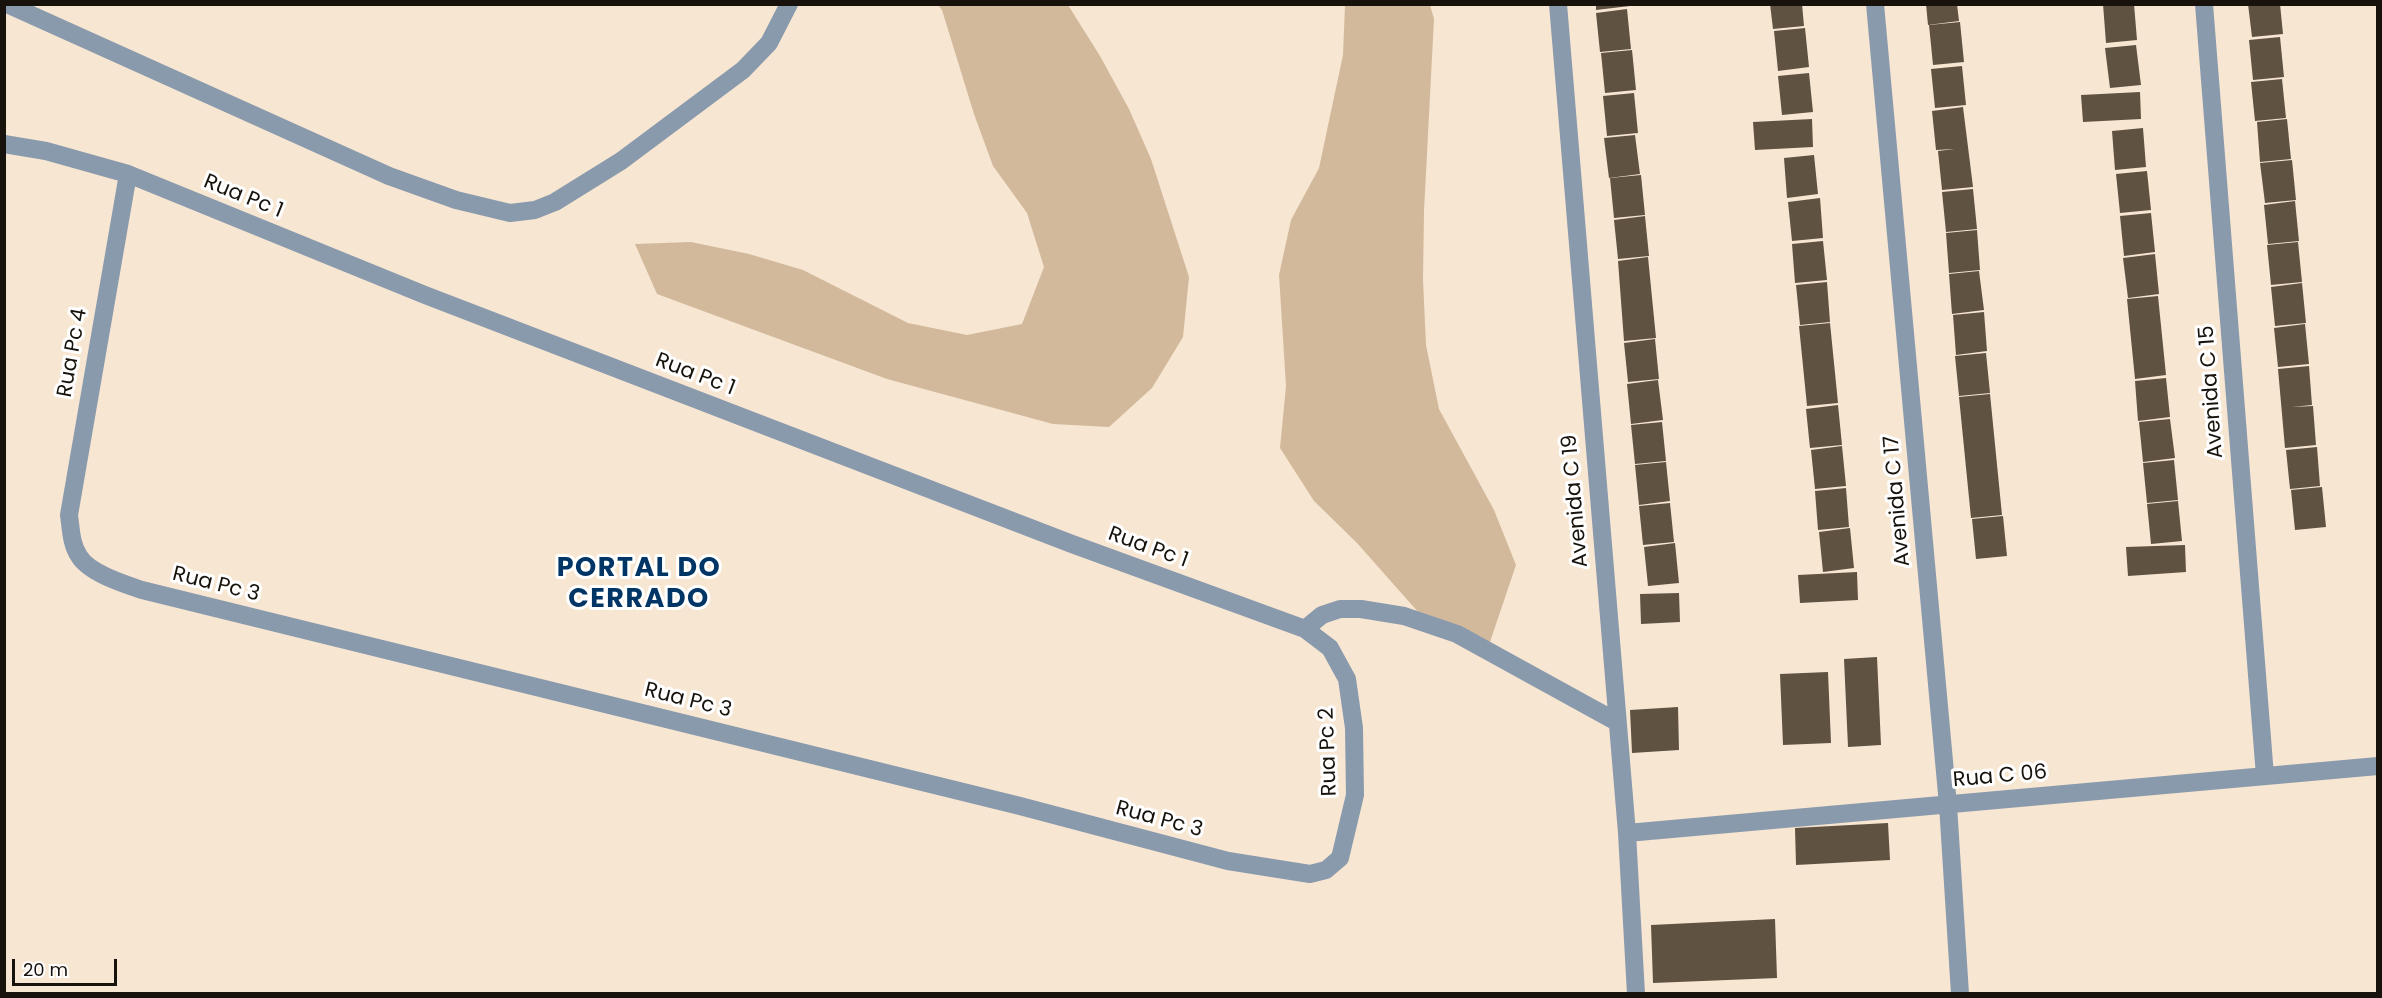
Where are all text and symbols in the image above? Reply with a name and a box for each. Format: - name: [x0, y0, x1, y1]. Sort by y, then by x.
- street label: Rua Pc 1: [200, 170, 286, 224]
- street label: Rua Pc 4: [53, 307, 93, 399]
- street label: Avenida C 15: [2195, 325, 2229, 459]
- street label: Rua Pc 1: [652, 348, 738, 402]
- street label: Avenida C 19: [1558, 433, 1594, 569]
- street label: Avenida C 17: [1880, 434, 1916, 568]
- street label: Rua Pc 1: [1105, 522, 1191, 574]
- district label: PORTAL DO CERRADO: [557, 553, 721, 616]
- street label: Rua Pc 3: [170, 562, 262, 608]
- street label: Rua Pc 3: [642, 678, 734, 724]
- street label: Rua Pc 2: [1315, 707, 1343, 797]
- street label: Rua C 06: [1952, 760, 2048, 794]
- street label: Rua Pc 3: [1113, 796, 1205, 844]
- scale bar: [15, 947, 120, 985]
- text: 20 m: [23, 957, 68, 982]

